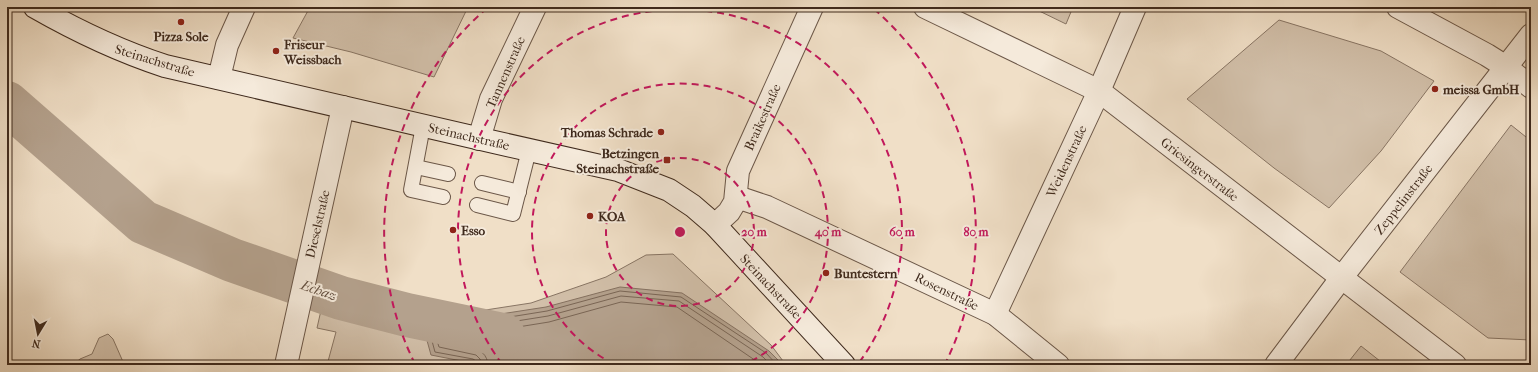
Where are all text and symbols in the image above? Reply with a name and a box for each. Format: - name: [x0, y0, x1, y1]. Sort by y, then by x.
- marker: Pizza Sole: [176, 17, 186, 27]
- place label: Pizza Sole: [153, 29, 209, 44]
- street label: Tannenstraße: [483, 33, 528, 111]
- place label: Friseur Weissbach: [283, 37, 342, 67]
- street label: Steinachstraße: [113, 41, 197, 80]
- marker: Friseur Weissbach: [271, 46, 281, 56]
- street label: Braikestraße: [741, 81, 784, 153]
- place label: meissa GmbH: [1442, 82, 1520, 97]
- marker: meissa GmbH: [1430, 84, 1440, 94]
- street label: Steinachstraße: [427, 120, 511, 153]
- street label: Weidenstraße: [1043, 122, 1090, 200]
- place label: Thomas Schrade: [560, 125, 654, 140]
- marker: Thomas Schrade: [656, 127, 666, 137]
- street label: Griesingerstraße: [1158, 134, 1242, 205]
- place label: Betzingen Steinachstraße: [576, 146, 660, 176]
- marker: Betzingen Steinachstraße: [662, 155, 672, 165]
- street label: Zeppelinstraße: [1371, 161, 1436, 238]
- street label: Dieselstraße: [302, 188, 333, 260]
- place label: KOA: [598, 209, 626, 224]
- marker: KOA: [585, 211, 595, 221]
- place label: Esso: [461, 223, 486, 238]
- marker: Esso: [448, 225, 458, 235]
- centre of rings: [673, 225, 687, 239]
- text: 20 m: [741, 225, 768, 239]
- text: 40 m: [814, 225, 842, 240]
- text: 60 m: [889, 225, 916, 239]
- text: 80 m: [963, 225, 990, 239]
- street label: Steinachstraße: [737, 251, 805, 322]
- place label: Buntestern: [834, 266, 898, 281]
- marker: Buntestern: [821, 268, 831, 278]
- street label: Rosenstraße: [912, 270, 982, 314]
- water label: Echaz: [298, 276, 339, 305]
- north arrow: [18, 314, 58, 354]
- text: N: [30, 336, 42, 350]

